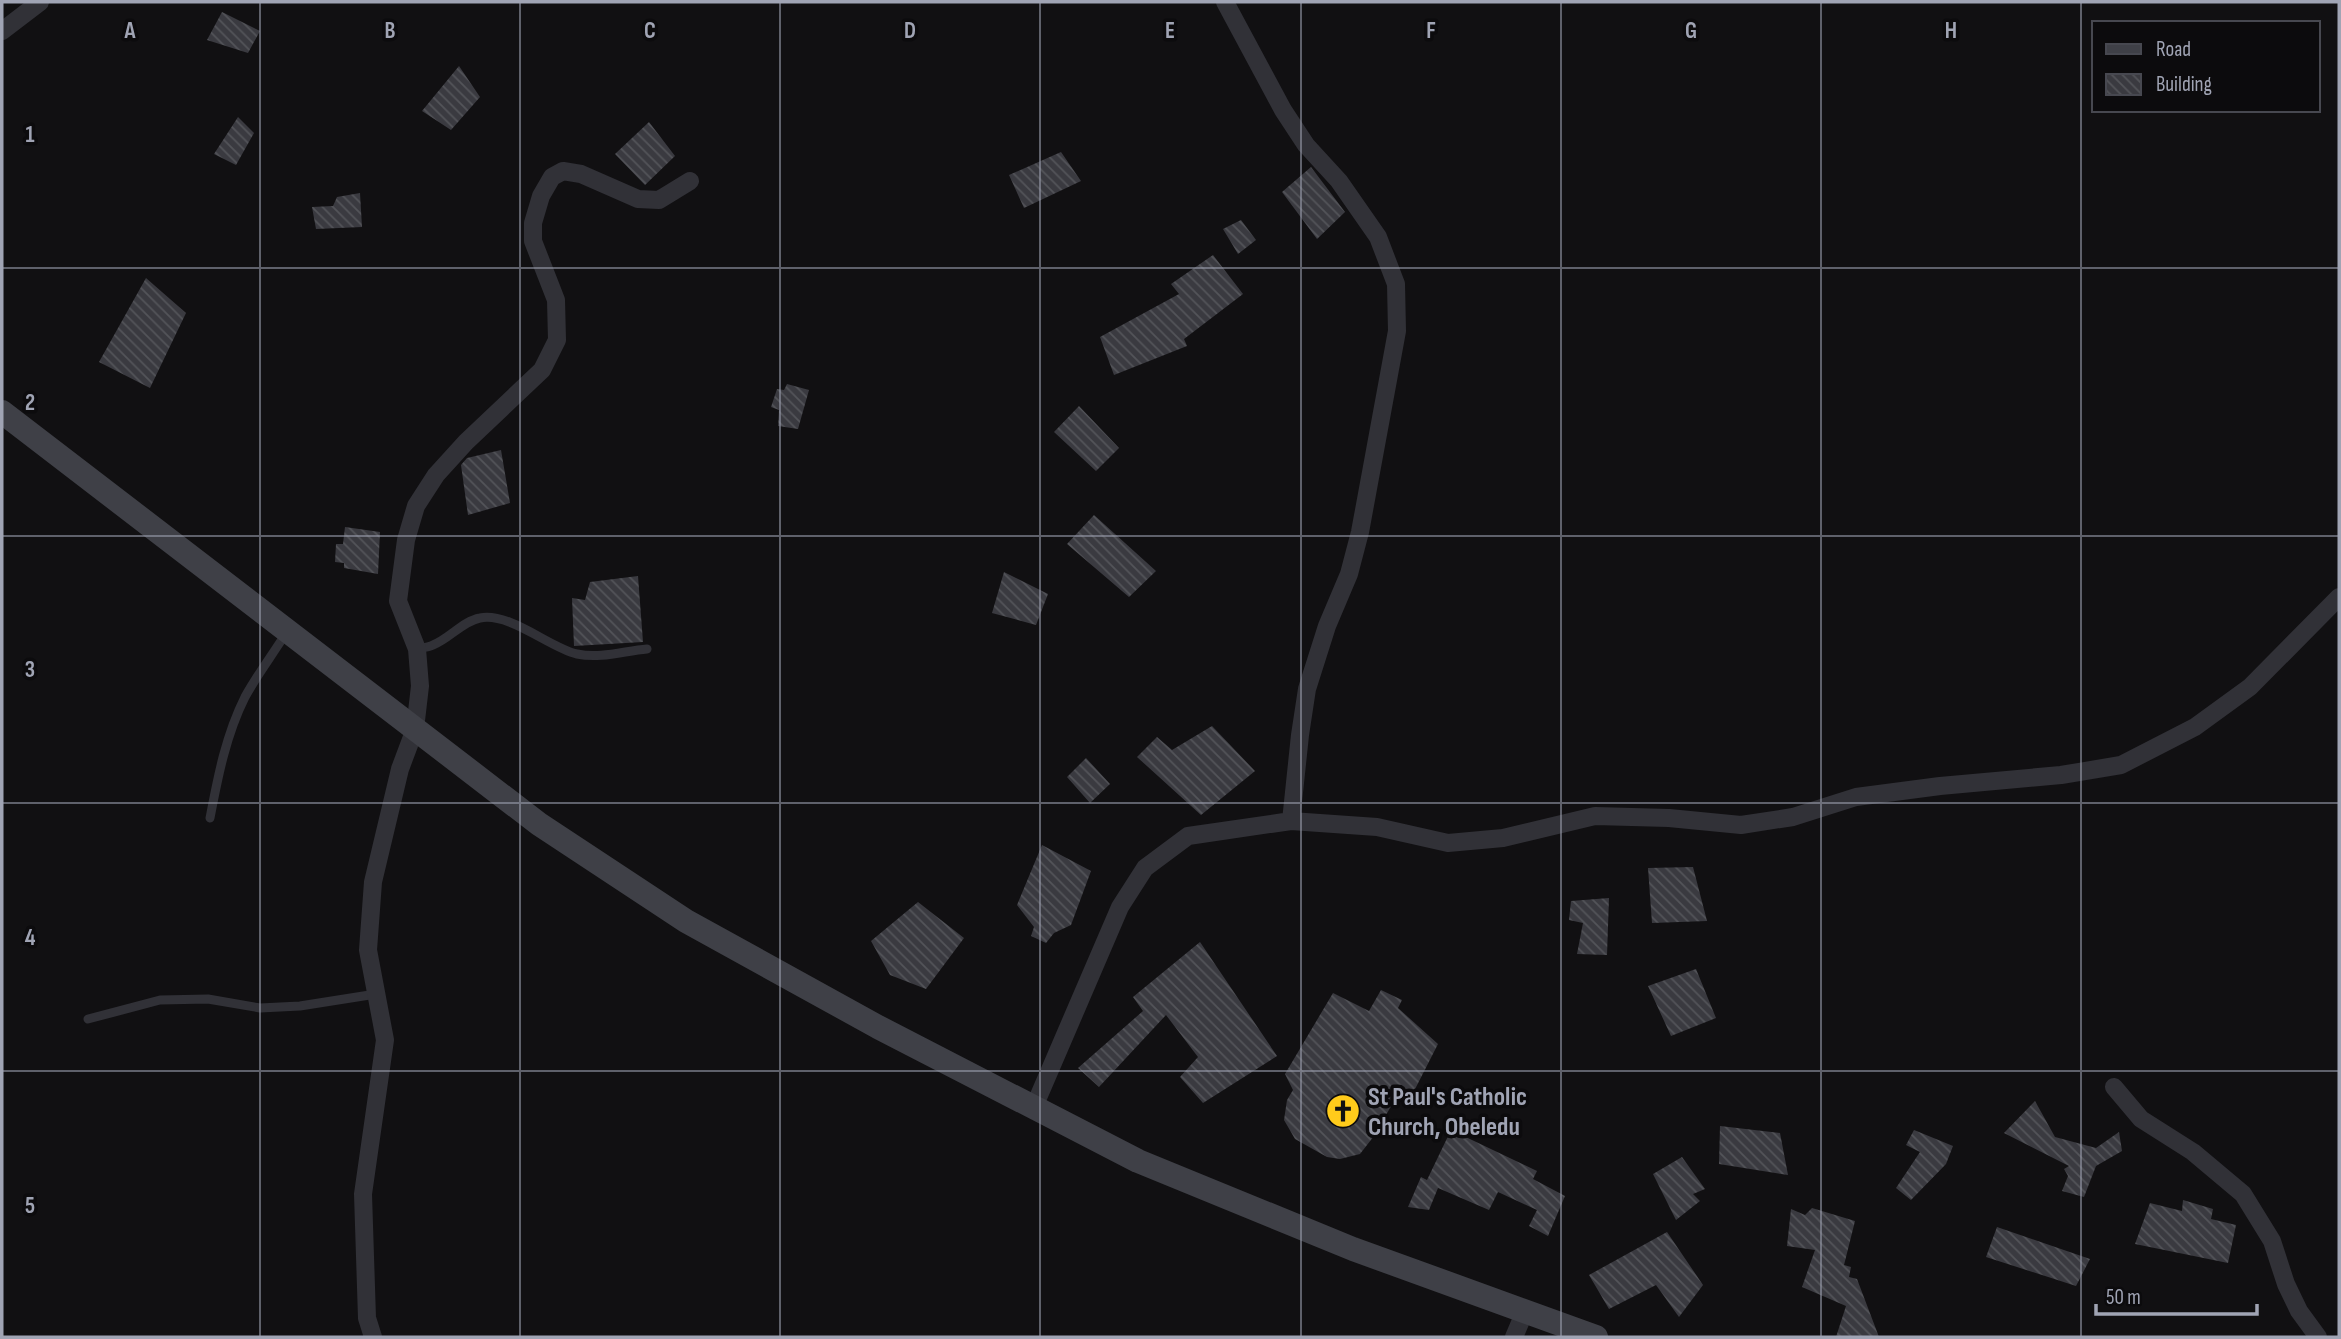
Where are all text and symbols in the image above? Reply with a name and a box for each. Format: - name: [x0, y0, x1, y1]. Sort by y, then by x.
- text: A: [124, 17, 137, 45]
- text: B: [385, 17, 396, 45]
- text: C: [644, 17, 656, 45]
- text: D: [904, 17, 916, 45]
- text: E: [1165, 17, 1175, 45]
- text: F: [1426, 17, 1436, 45]
- text: G: [1685, 17, 1697, 45]
- text: H: [1945, 17, 1957, 45]
- legend: [2092, 21, 2320, 112]
- text: Road: [2156, 37, 2191, 62]
- text: Building: [2156, 72, 2212, 97]
- text: 1: [25, 121, 35, 149]
- text: 2: [25, 389, 35, 417]
- text: 3: [25, 656, 35, 684]
- text: 4: [25, 924, 36, 952]
- place label: St Paul's Catholic Church, Obeledu: [1368, 1082, 1527, 1143]
- church icon: St Paul's Catholic Church, Obeledu: [1324, 1092, 1362, 1130]
- text: 5: [25, 1192, 35, 1220]
- scale bar: [2096, 1272, 2257, 1316]
- text: 50 m: [2106, 1285, 2141, 1310]

